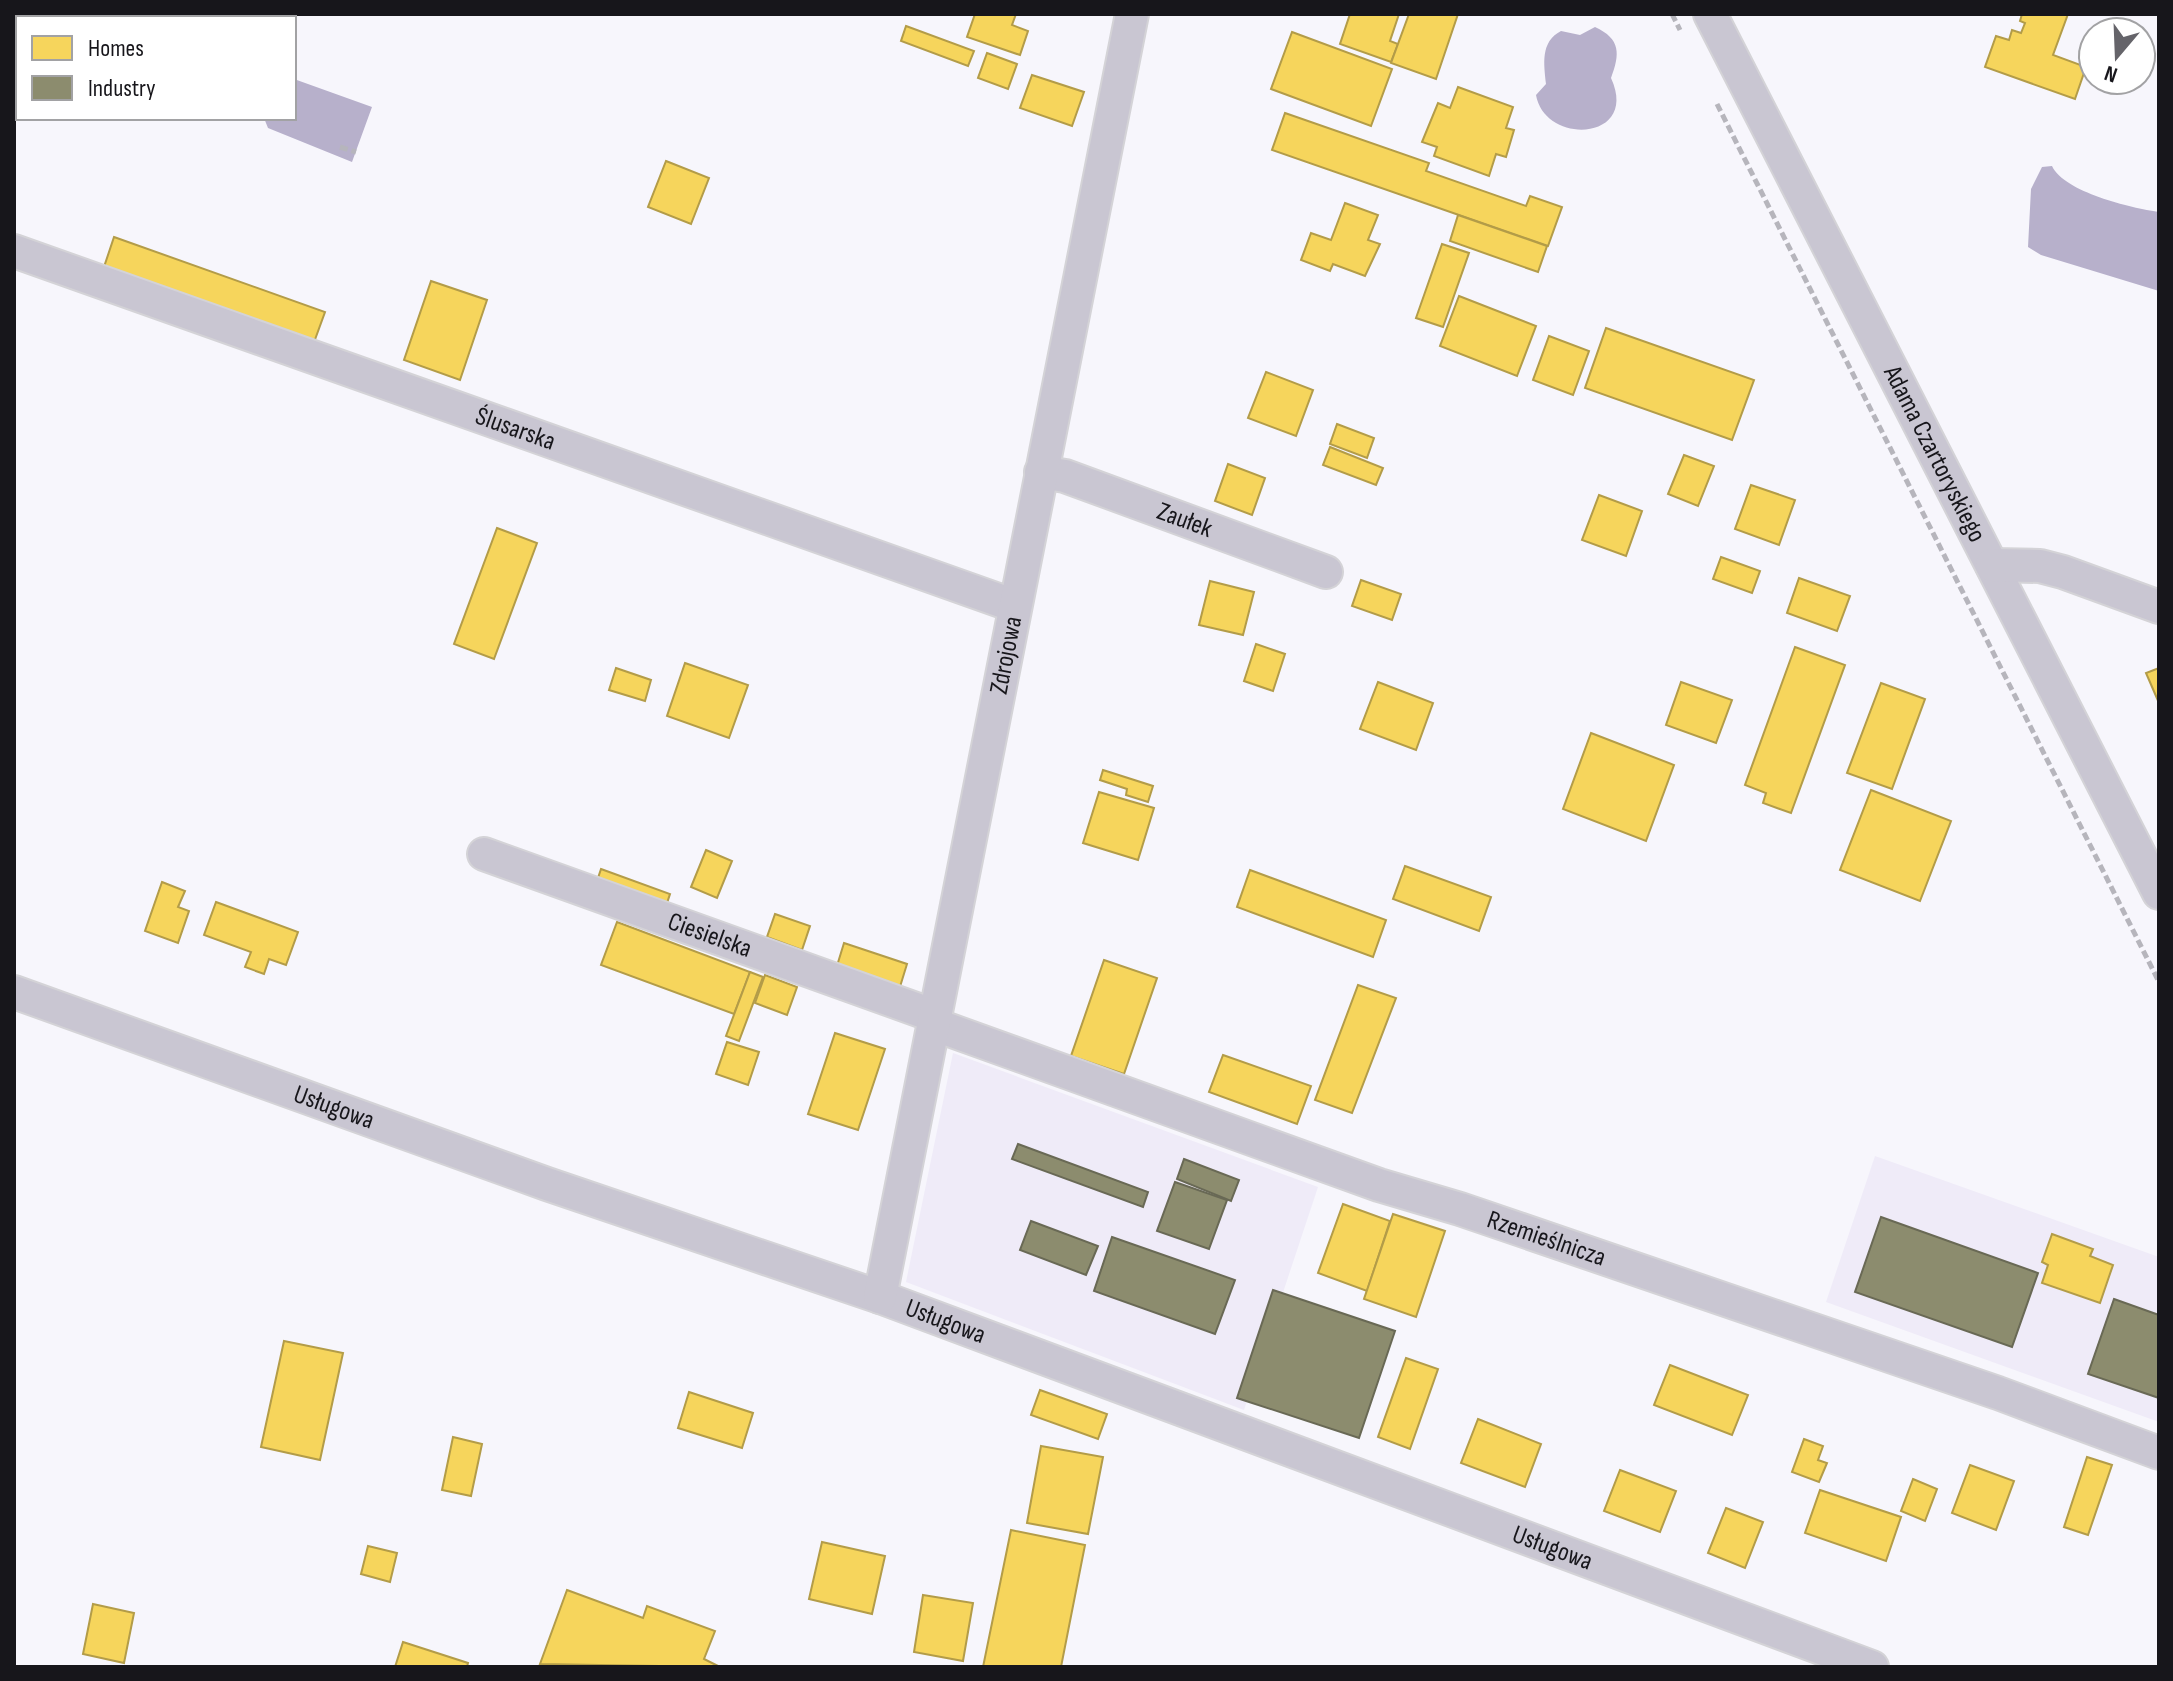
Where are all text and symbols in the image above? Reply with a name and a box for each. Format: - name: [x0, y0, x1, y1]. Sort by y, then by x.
- legend: [16, 16, 296, 120]
- north arrow: [2077, 16, 2157, 96]
- text: Homes: [88, 34, 144, 63]
- text: N: [2101, 59, 2121, 88]
- text: Industry: [88, 74, 155, 103]
- street label: Adama Czartoryskiego: [1876, 360, 1993, 547]
- street label: Ślusarska: [471, 400, 559, 457]
- street label: Zaułek: [1153, 496, 1217, 544]
- street label: Zdrojowa: [983, 614, 1029, 697]
- street label: Ciesielska: [664, 906, 756, 964]
- street label: Usługowa: [289, 1079, 378, 1136]
- street label: Rzemieślnicza: [1483, 1204, 1610, 1273]
- street label: Usługowa: [901, 1292, 990, 1350]
- street label: Usługowa: [1508, 1519, 1597, 1577]

